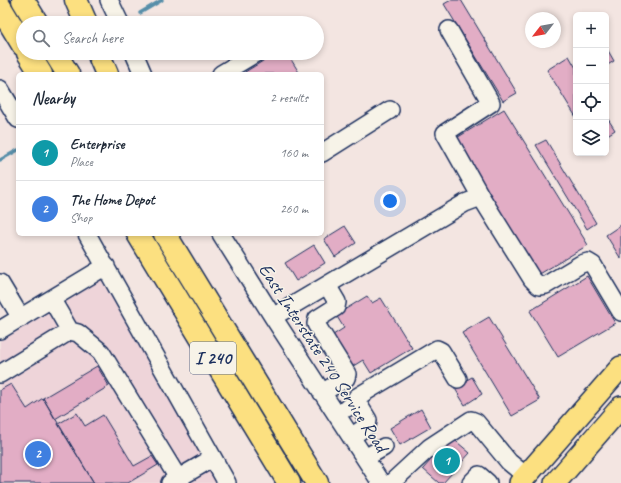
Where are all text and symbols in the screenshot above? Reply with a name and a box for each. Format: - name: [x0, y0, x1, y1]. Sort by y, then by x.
- north arrow: [525, 12, 561, 48]
- map controls: [573, 12, 609, 156]
- button: +: [573, 12, 609, 48]
- search box: [16, 16, 324, 60]
- icon: search: [30, 27, 52, 49]
- text: Search here: [62, 29, 123, 48]
- button: −: [573, 48, 609, 84]
- button: locate: [573, 84, 609, 120]
- text: Nearby: [32, 88, 75, 109]
- text: 2 results: [270, 90, 308, 106]
- button: layers: [573, 120, 609, 156]
- text: Enterprise: [70, 135, 125, 154]
- text: 1: [42, 145, 48, 161]
- text: 160 m: [280, 145, 308, 161]
- text: Place: [70, 154, 93, 170]
- text: The Home Depot: [70, 191, 155, 210]
- your location: [380, 191, 400, 211]
- text: 2: [42, 201, 48, 217]
- text: 260 m: [280, 201, 308, 217]
- text: Shop: [70, 210, 92, 226]
- street label: East Interstate 240 Service Road: [253, 259, 395, 459]
- road number: I 240: [190, 342, 236, 374]
- pin: 2: [25, 439, 51, 469]
- pin: 1: [434, 446, 460, 476]

